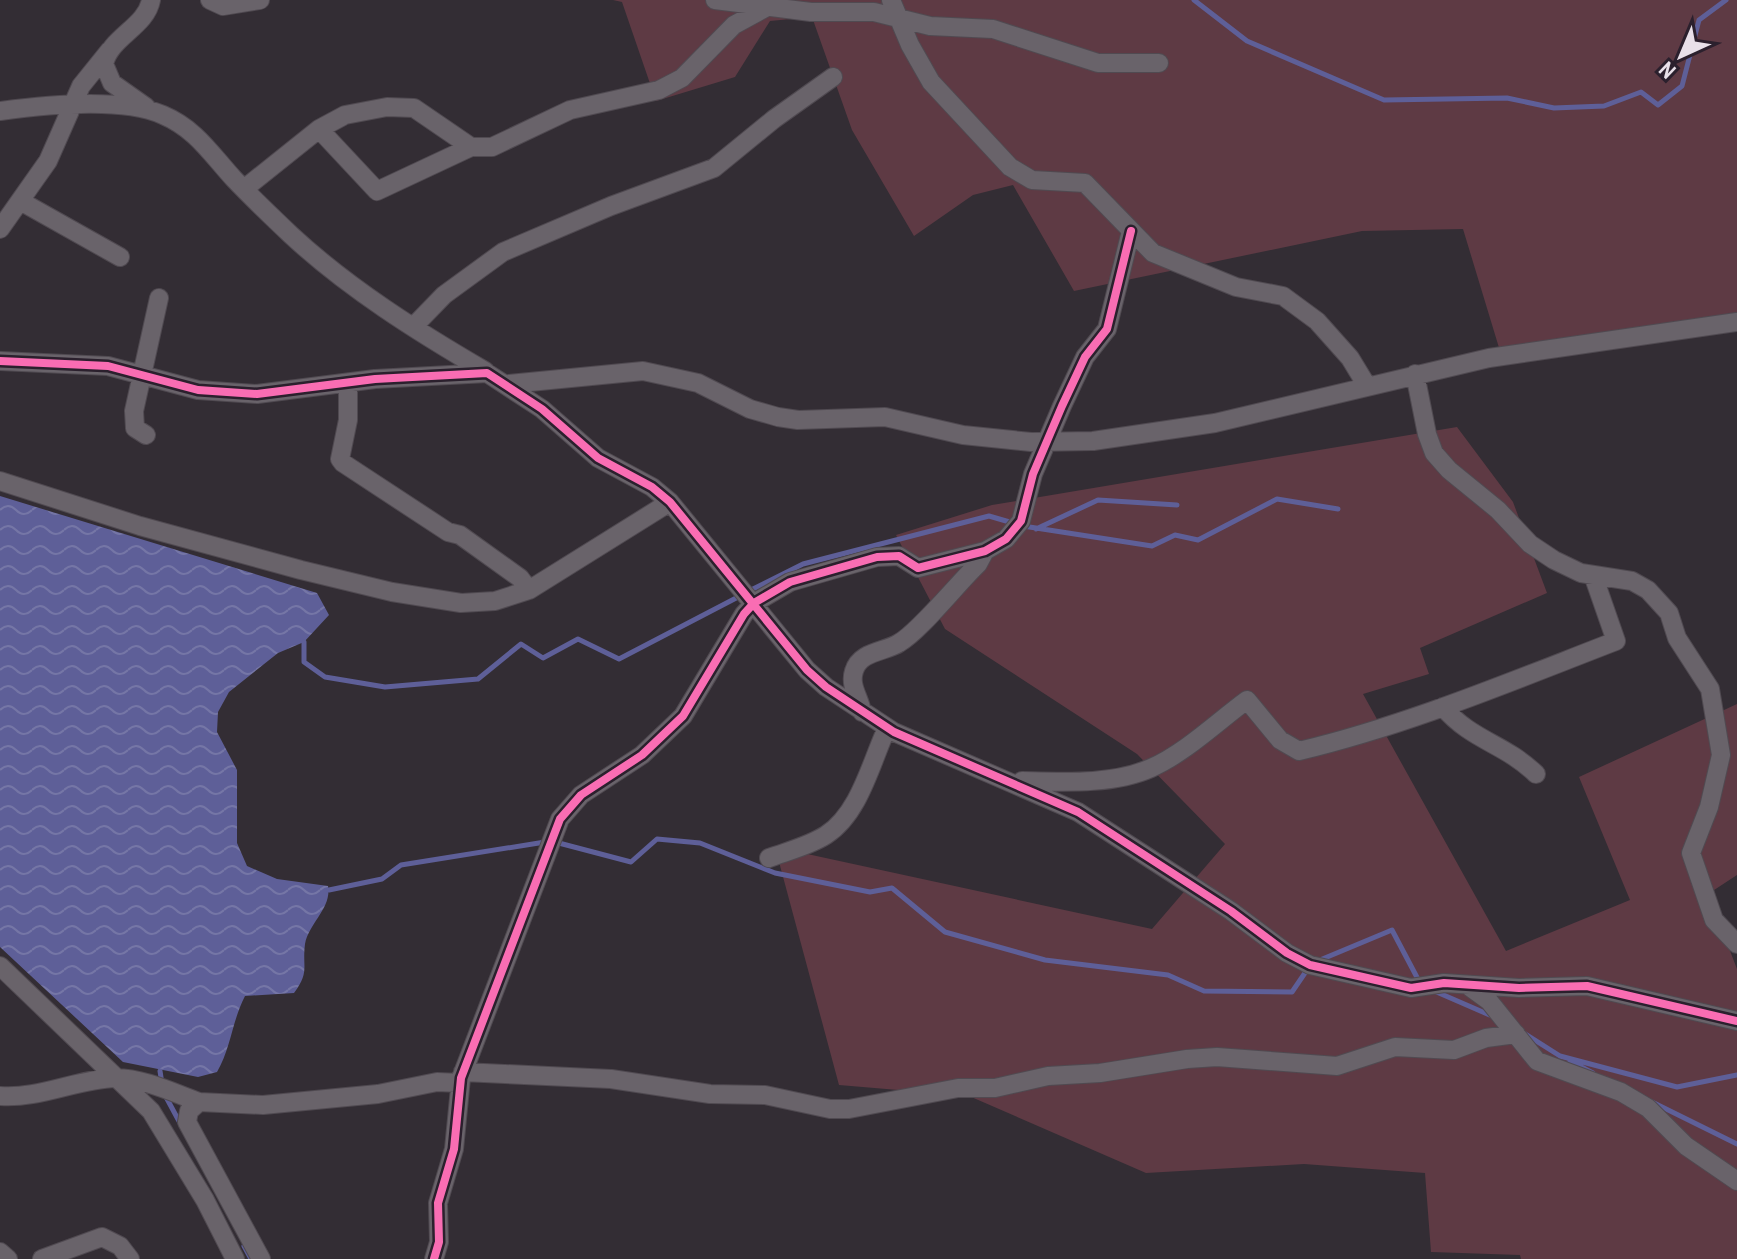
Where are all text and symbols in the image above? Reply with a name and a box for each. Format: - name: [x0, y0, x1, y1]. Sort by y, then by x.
- north arrow: [1641, 16, 1721, 96]
- text: N: [1652, 55, 1682, 86]

